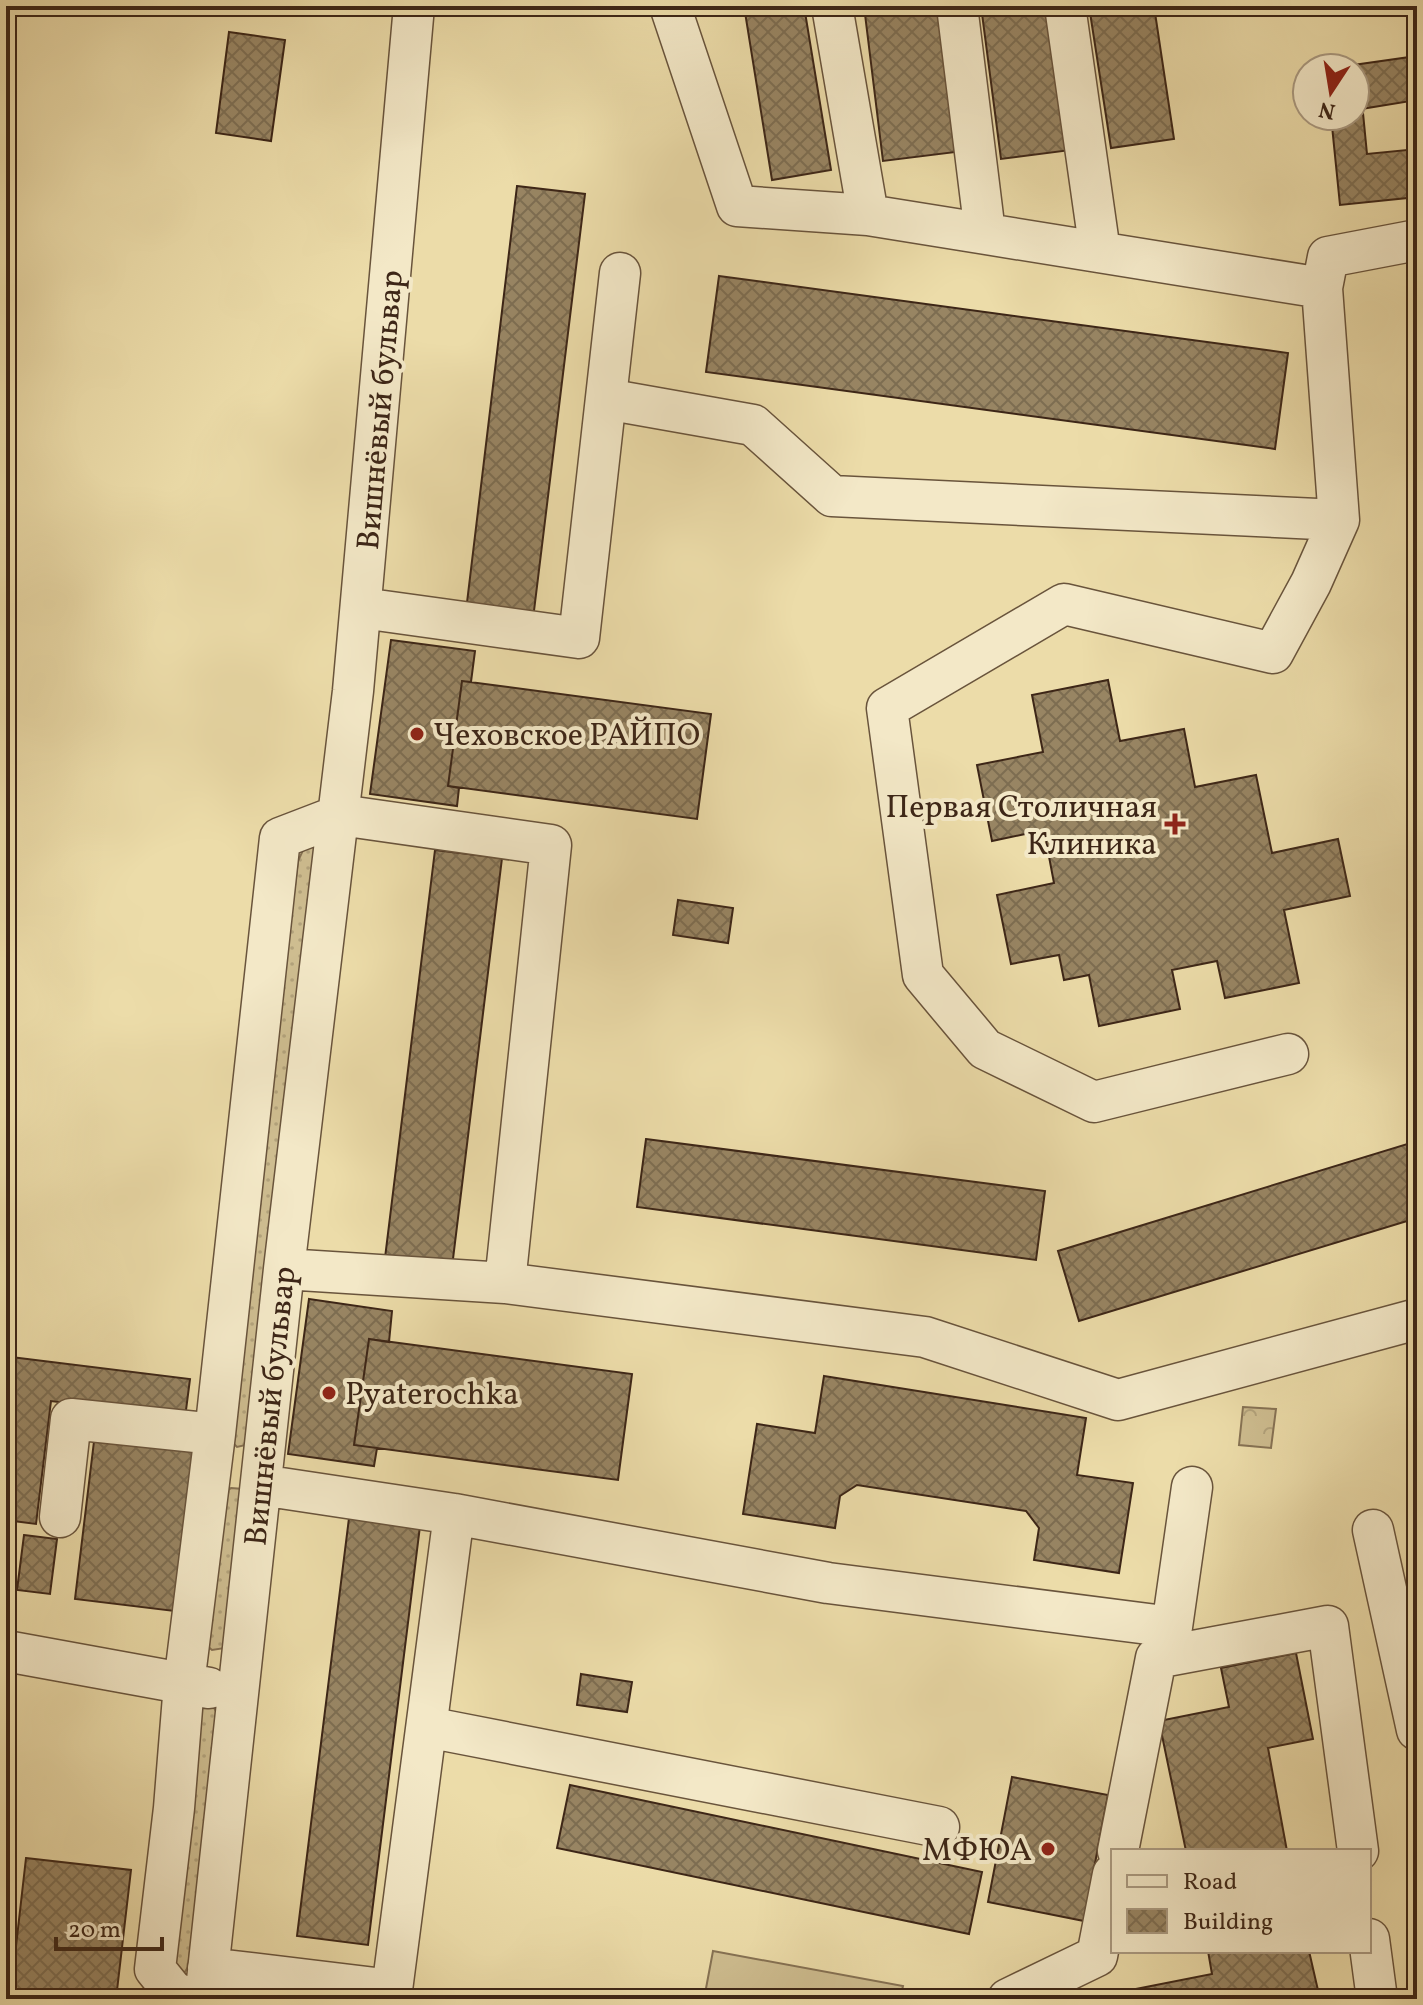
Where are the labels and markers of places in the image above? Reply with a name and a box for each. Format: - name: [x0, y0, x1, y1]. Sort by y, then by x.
- place label: Чеховское РАЙПО: [433, 715, 700, 759]
- marker: Чеховское РАЙПО: [408, 725, 426, 743]
- place label: Первая Столичная Клиника: [885, 787, 1157, 868]
- marker: Первая Столичная Клиника: [1164, 813, 1186, 835]
- place label: Pyaterochka: [345, 1374, 519, 1418]
- marker: Pyaterochka: [320, 1384, 338, 1402]
- place label: МФЮА: [922, 1830, 1032, 1874]
- marker: МФЮА: [1039, 1840, 1057, 1858]

